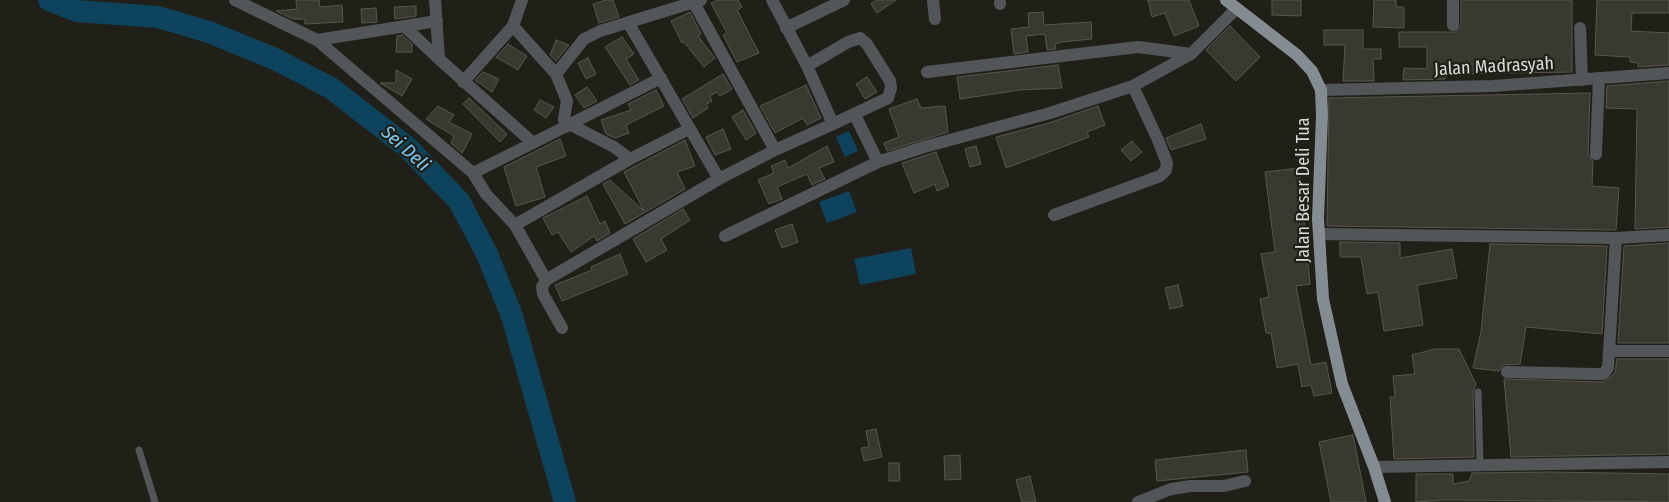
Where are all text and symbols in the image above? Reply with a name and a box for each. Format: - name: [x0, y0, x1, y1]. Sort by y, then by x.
- street label: Jalan Madrasyah: [1434, 53, 1554, 81]
- street label: Jalan Besar Deli Tua: [1293, 117, 1315, 263]
- water label: Sei Deli: [376, 121, 434, 177]

